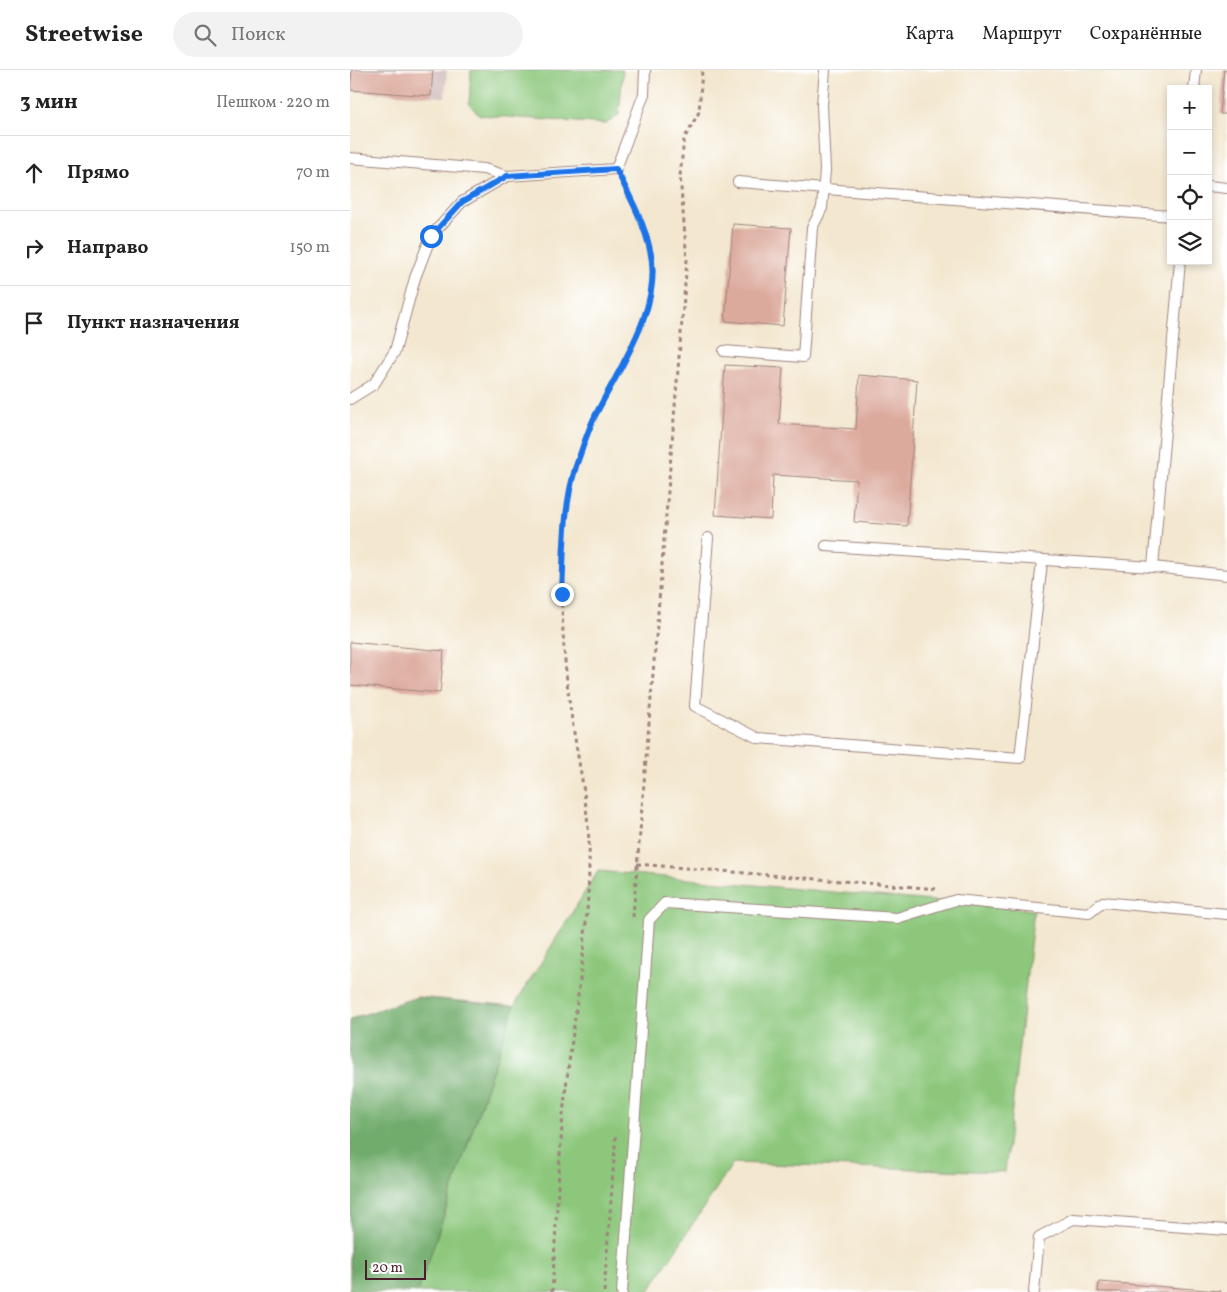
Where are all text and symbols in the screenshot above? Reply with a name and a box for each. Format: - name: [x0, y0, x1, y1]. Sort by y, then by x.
- search box: [173, 12, 523, 57]
- text: Streetwise: [25, 18, 143, 52]
- icon: search: [191, 21, 219, 49]
- text: Поиск: [231, 22, 285, 48]
- text: Карта: [905, 22, 954, 47]
- text: Маршрут: [982, 22, 1062, 47]
- text: Сохранённые: [1090, 22, 1202, 47]
- map controls: [1167, 85, 1212, 265]
- button: +: [1167, 85, 1212, 130]
- text: 3 мин: [20, 88, 78, 117]
- text: Пешком · 220 m: [216, 92, 330, 114]
- button: −: [1167, 130, 1212, 175]
- icon: ahead: [20, 159, 48, 187]
- text: Прямо: [67, 160, 129, 186]
- text: 70 m: [296, 162, 330, 184]
- button: locate: [1167, 175, 1212, 220]
- button: layers: [1167, 220, 1212, 265]
- route start: [420, 225, 443, 248]
- icon: right: [20, 234, 48, 262]
- text: Направо: [67, 235, 149, 261]
- text: 150 m: [289, 237, 330, 259]
- icon: arrive: [20, 309, 48, 337]
- text: Пункт назначения: [67, 310, 240, 336]
- route end: [551, 583, 574, 606]
- scale bar: [365, 1257, 426, 1280]
- text: 20 m: [372, 1259, 403, 1278]

